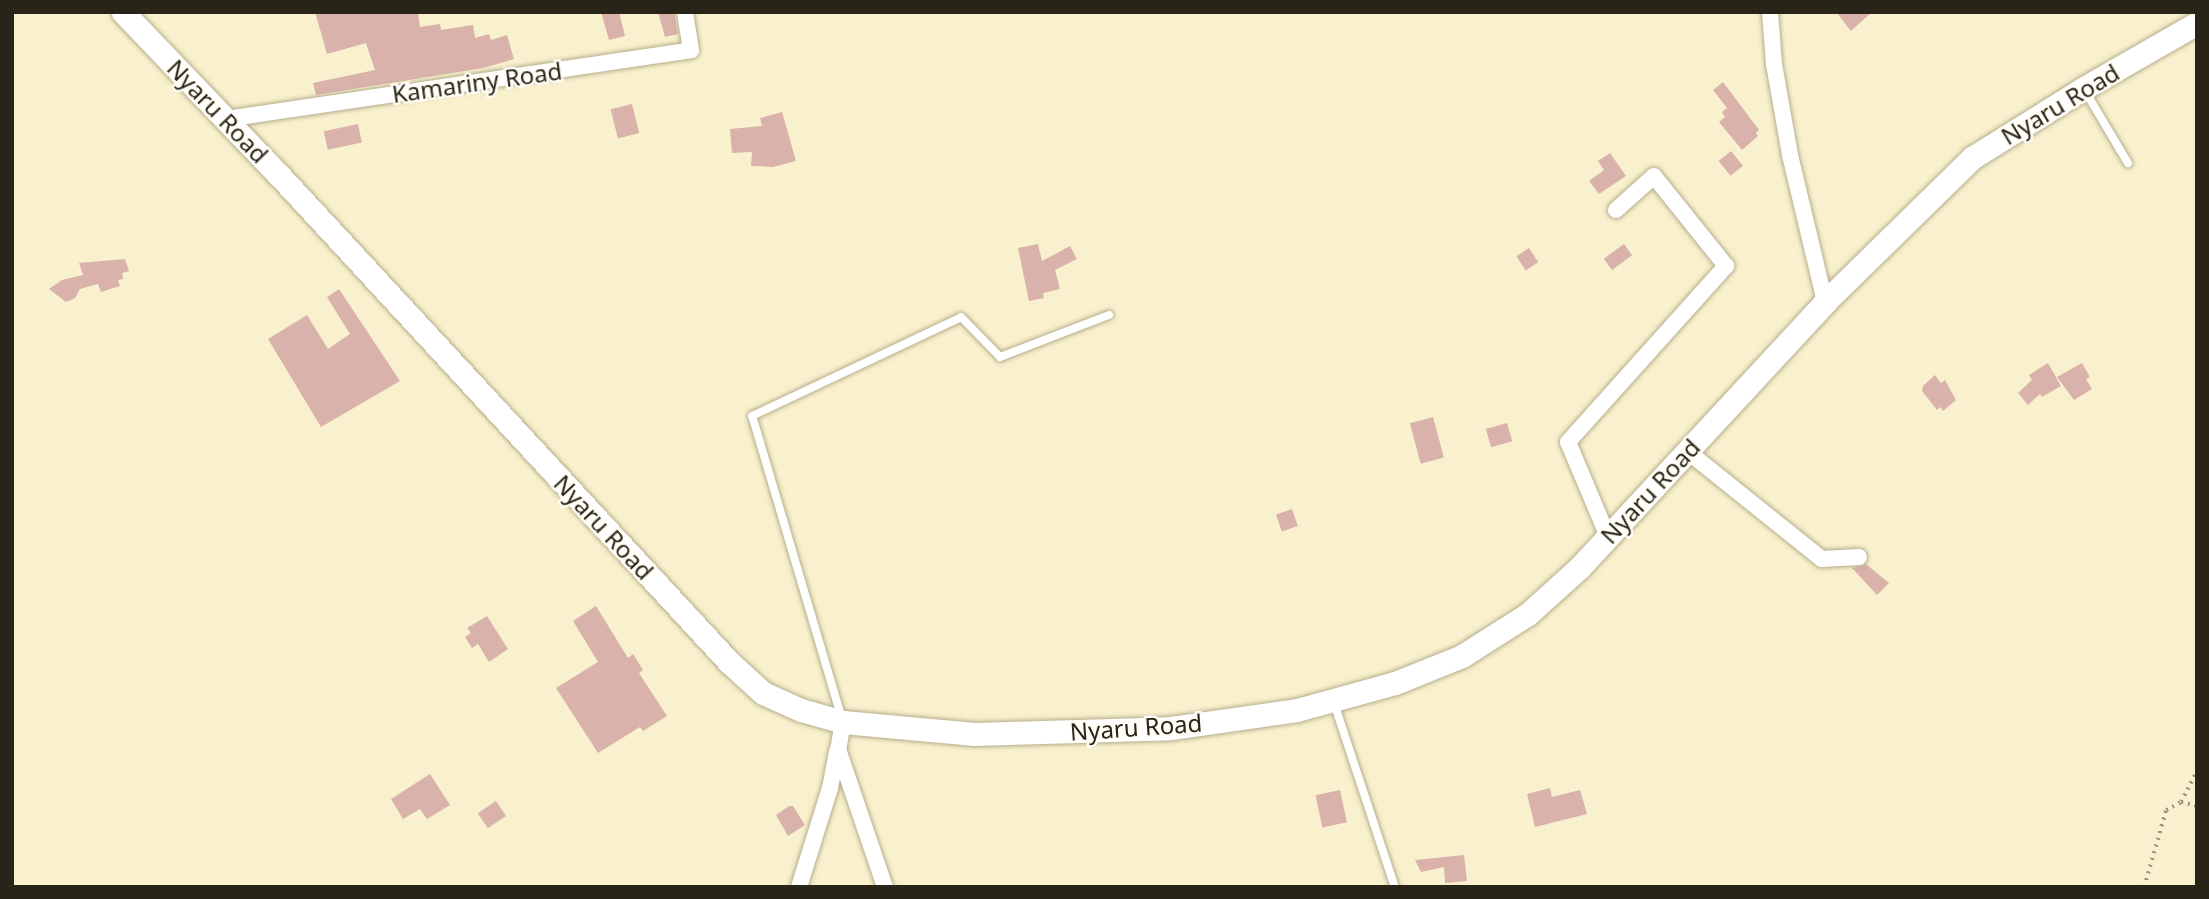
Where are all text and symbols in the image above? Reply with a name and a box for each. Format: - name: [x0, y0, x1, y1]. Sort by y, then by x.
- street label: Nyaru Road: [162, 53, 274, 169]
- street label: Kamariny Road: [390, 56, 564, 108]
- street label: Nyaru Road: [1996, 58, 2124, 150]
- street label: Nyaru Road: [1594, 433, 1706, 549]
- street label: Nyaru Road: [548, 469, 660, 585]
- street label: Nyaru Road: [1069, 708, 1203, 746]

